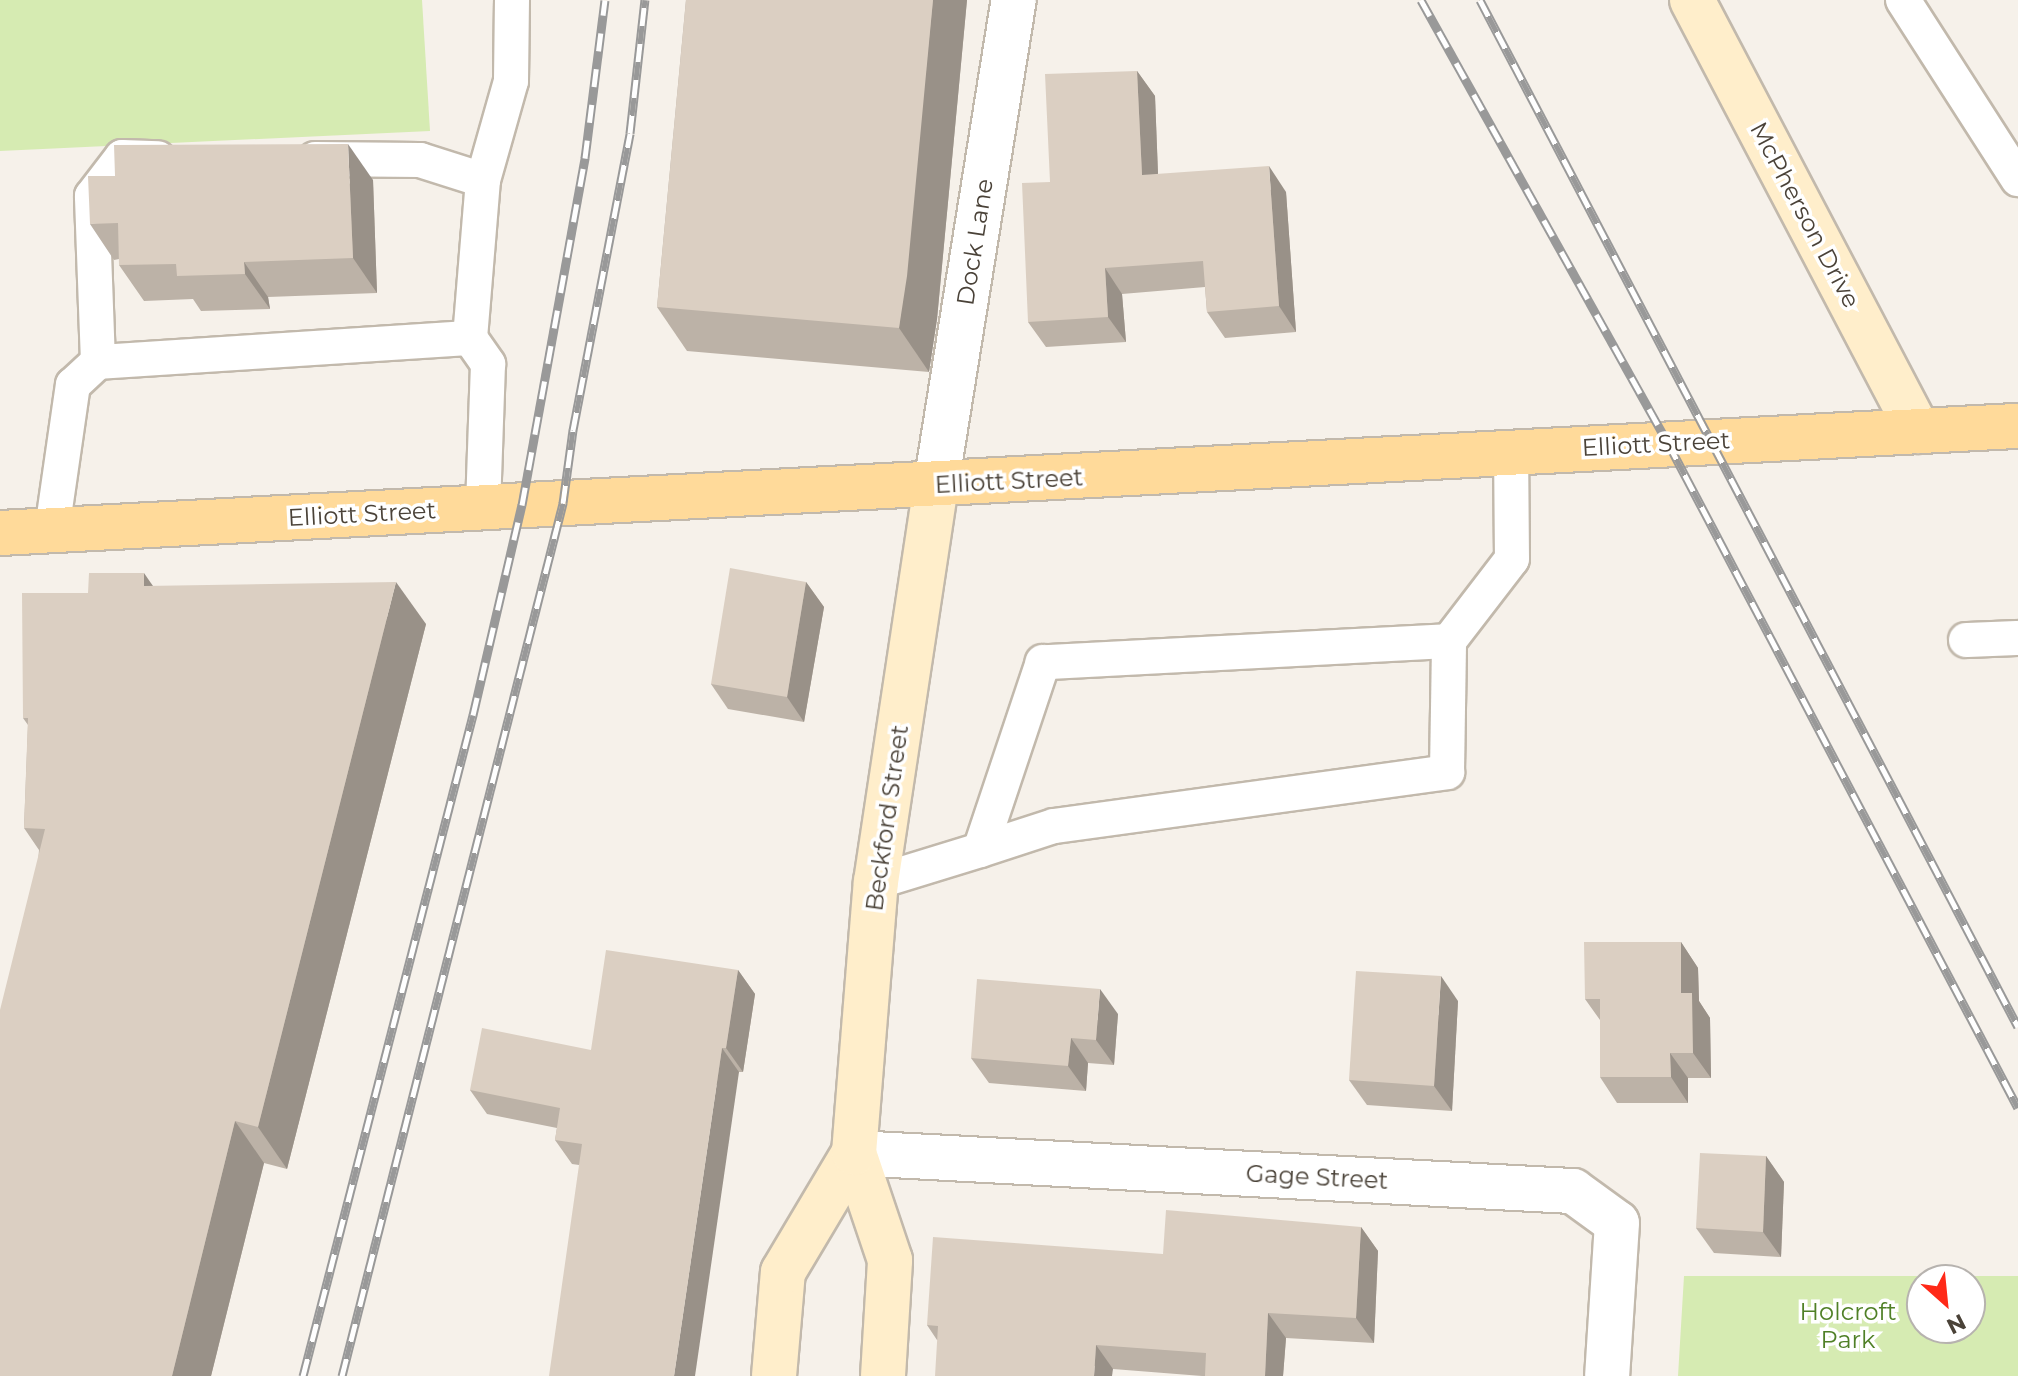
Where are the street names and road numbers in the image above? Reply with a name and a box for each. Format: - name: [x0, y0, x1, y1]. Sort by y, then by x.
- street label: McPherson Drive: [1744, 117, 1866, 313]
- street label: Dock Lane: [951, 177, 999, 307]
- street label: Elliott Street: [1581, 426, 1731, 462]
- street label: Elliott Street: [934, 463, 1084, 499]
- street label: Elliott Street: [287, 496, 437, 532]
- street label: Beckford Street: [860, 723, 914, 913]
- street label: Gage Street: [1245, 1159, 1389, 1195]

